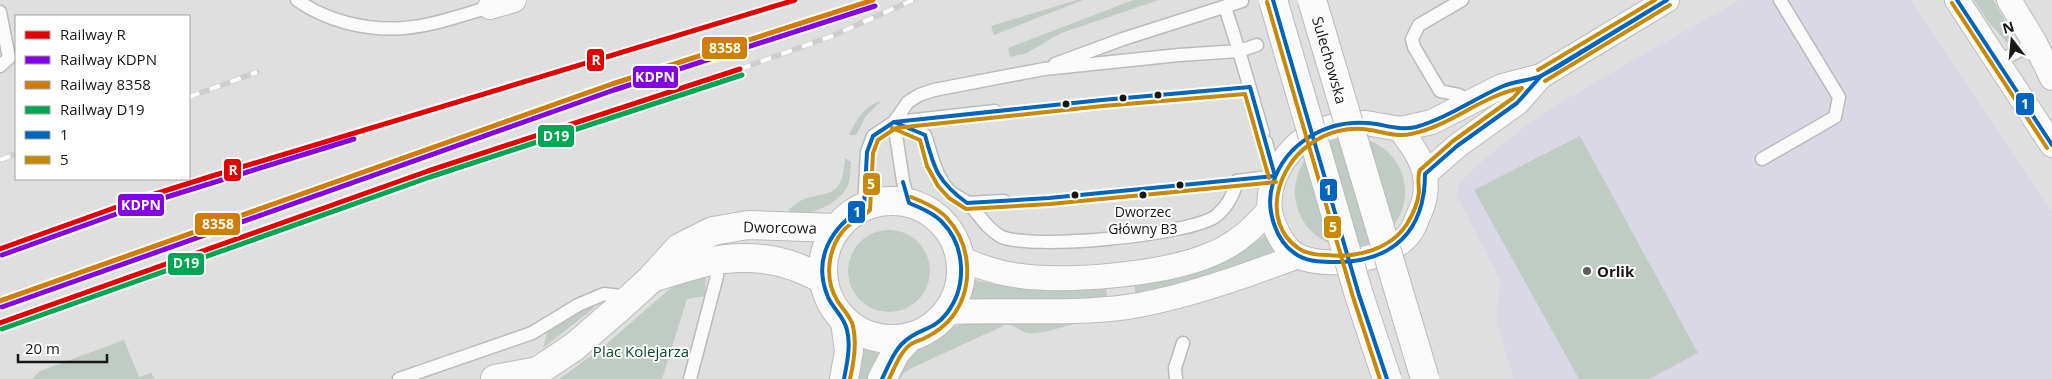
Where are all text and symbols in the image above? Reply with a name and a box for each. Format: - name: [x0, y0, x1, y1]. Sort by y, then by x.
- street label: Sulechowska: [1308, 14, 1352, 106]
- legend: [15, 15, 190, 180]
- north arrow: [1987, 15, 2037, 65]
- text: N: [2000, 16, 2016, 38]
- text: Railway R: [60, 24, 127, 44]
- line badge: 8358: [701, 36, 748, 60]
- text: 8358: [709, 38, 741, 57]
- line badge: R: [586, 48, 605, 72]
- text: Railway KDPN: [60, 49, 157, 69]
- text: R: [591, 50, 601, 69]
- line badge: KDPN: [632, 65, 679, 89]
- text: KDPN: [635, 67, 675, 86]
- text: Railway 8358: [60, 74, 151, 94]
- unlabelled marker: [1153, 90, 1163, 100]
- line badge: 1: [2015, 92, 2035, 116]
- unlabelled marker: [1118, 93, 1128, 103]
- text: 1: [2021, 94, 2029, 113]
- text: Railway D19: [60, 99, 145, 119]
- unlabelled marker: [1061, 99, 1071, 109]
- text: 1: [60, 124, 69, 144]
- line badge: D19: [537, 124, 575, 148]
- text: D19: [543, 126, 569, 145]
- text: 5: [60, 149, 69, 169]
- line badge: R: [223, 158, 242, 182]
- text: R: [228, 160, 238, 179]
- line badge: 5: [862, 172, 881, 196]
- text: 5: [867, 174, 875, 193]
- line badge: 1: [1319, 178, 1338, 202]
- unlabelled marker: [1175, 180, 1185, 190]
- text: 1: [1324, 180, 1332, 199]
- unlabelled marker: [1070, 190, 1080, 200]
- marker: Dworzec Główny B3: [1138, 190, 1148, 200]
- line badge: KDPN: [117, 193, 165, 217]
- text: KDPN: [121, 195, 161, 214]
- line badge: 1: [847, 200, 866, 224]
- text: 1: [853, 202, 861, 221]
- place label: Dworzec Główny B3: [1108, 202, 1178, 238]
- line badge: 8358: [194, 212, 241, 236]
- text: 8358: [202, 214, 234, 233]
- line badge: 5: [1323, 215, 1342, 239]
- street label: Dworcowa: [743, 216, 817, 238]
- text: 5: [1329, 217, 1337, 236]
- line badge: D19: [167, 252, 205, 276]
- text: D19: [173, 253, 199, 272]
- place label: Orlik: [1597, 261, 1635, 281]
- marker: Orlik: [1581, 265, 1593, 277]
- scale bar: [18, 332, 106, 364]
- text: 20 m: [25, 338, 60, 358]
- park label: Plac Kolejarza: [593, 341, 689, 361]

